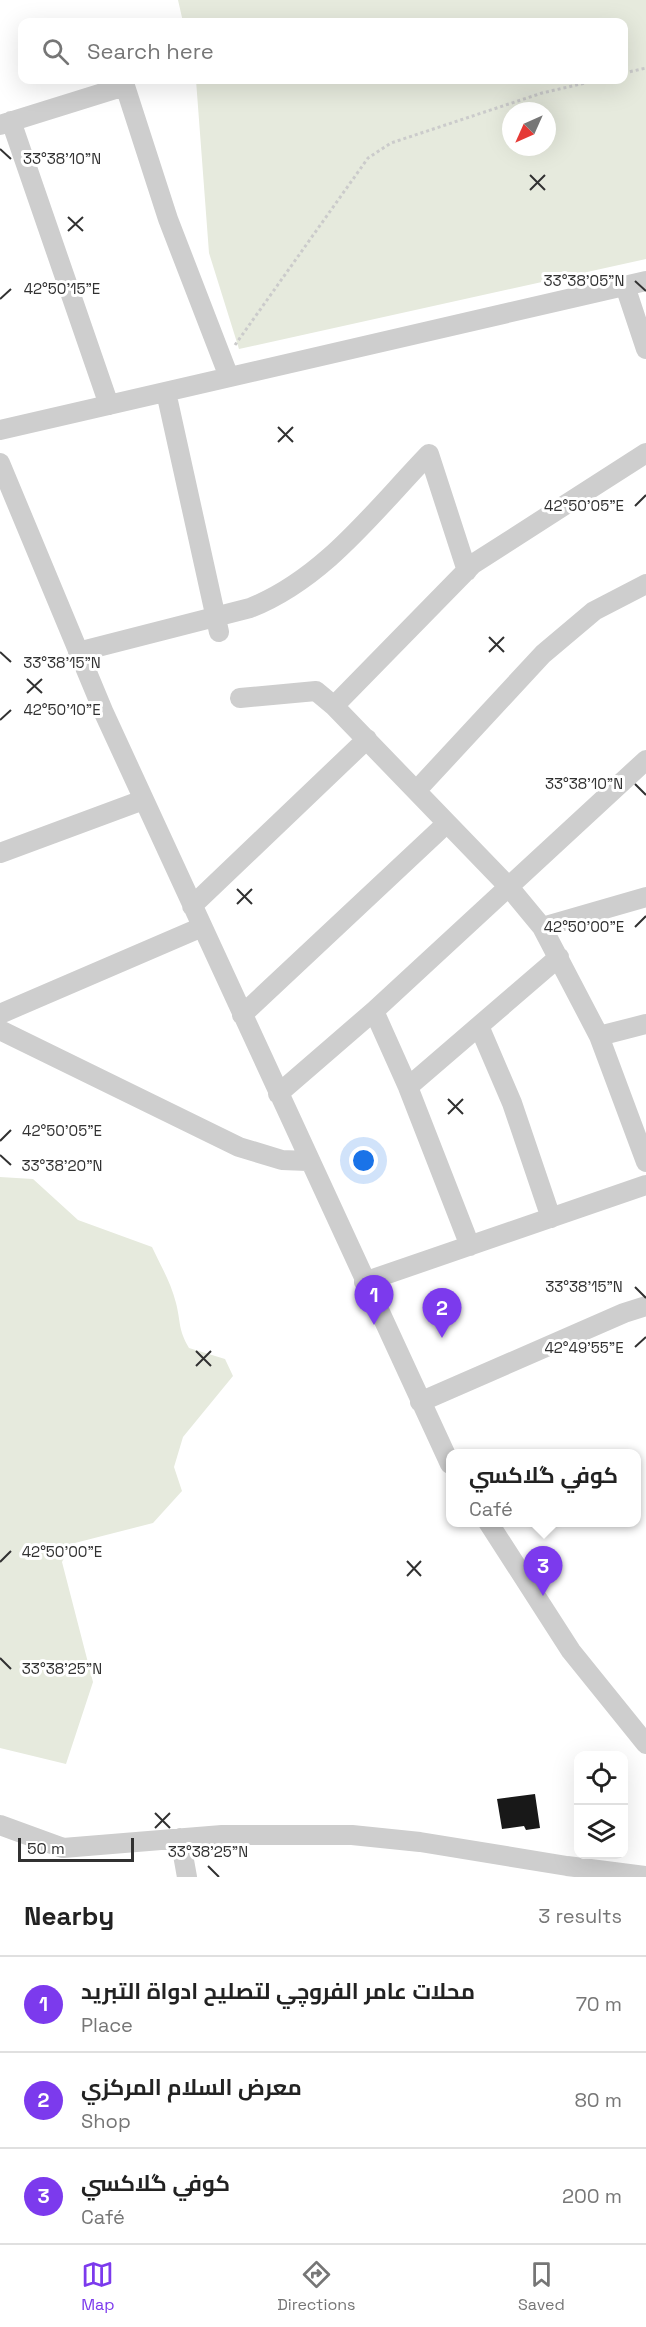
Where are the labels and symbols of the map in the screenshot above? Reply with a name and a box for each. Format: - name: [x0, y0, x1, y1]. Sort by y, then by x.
- north arrow: [502, 102, 556, 156]
- text: 33°38'10"N: [23, 149, 101, 168]
- text: 33°38'05"N: [544, 271, 624, 290]
- text: 42°50'15"E: [24, 279, 100, 298]
- text: 42°50'05"E: [544, 496, 624, 515]
- text: 33°38'15"N: [23, 653, 101, 672]
- text: 42°50'10"E: [23, 700, 101, 719]
- text: 33°38'10"N: [545, 774, 623, 793]
- text: 42°50'00"E: [544, 917, 624, 936]
- text: 42°50'05"E: [22, 1121, 102, 1140]
- your location: [349, 1146, 378, 1175]
- text: 33°38'20"N: [21, 1156, 103, 1175]
- pin: 1: [354, 1276, 394, 1325]
- text: 33°38'15"N: [545, 1277, 623, 1296]
- pin: 2: [422, 1288, 462, 1338]
- text: 42°49'55"E: [544, 1338, 624, 1357]
- text: 42°50'00"E: [22, 1542, 102, 1561]
- pin: 3: [524, 1546, 562, 1596]
- text: 33°38'25"N: [22, 1659, 102, 1678]
- scale bar: [18, 1835, 134, 1862]
- text: 33°38'25"N: [168, 1842, 248, 1861]

